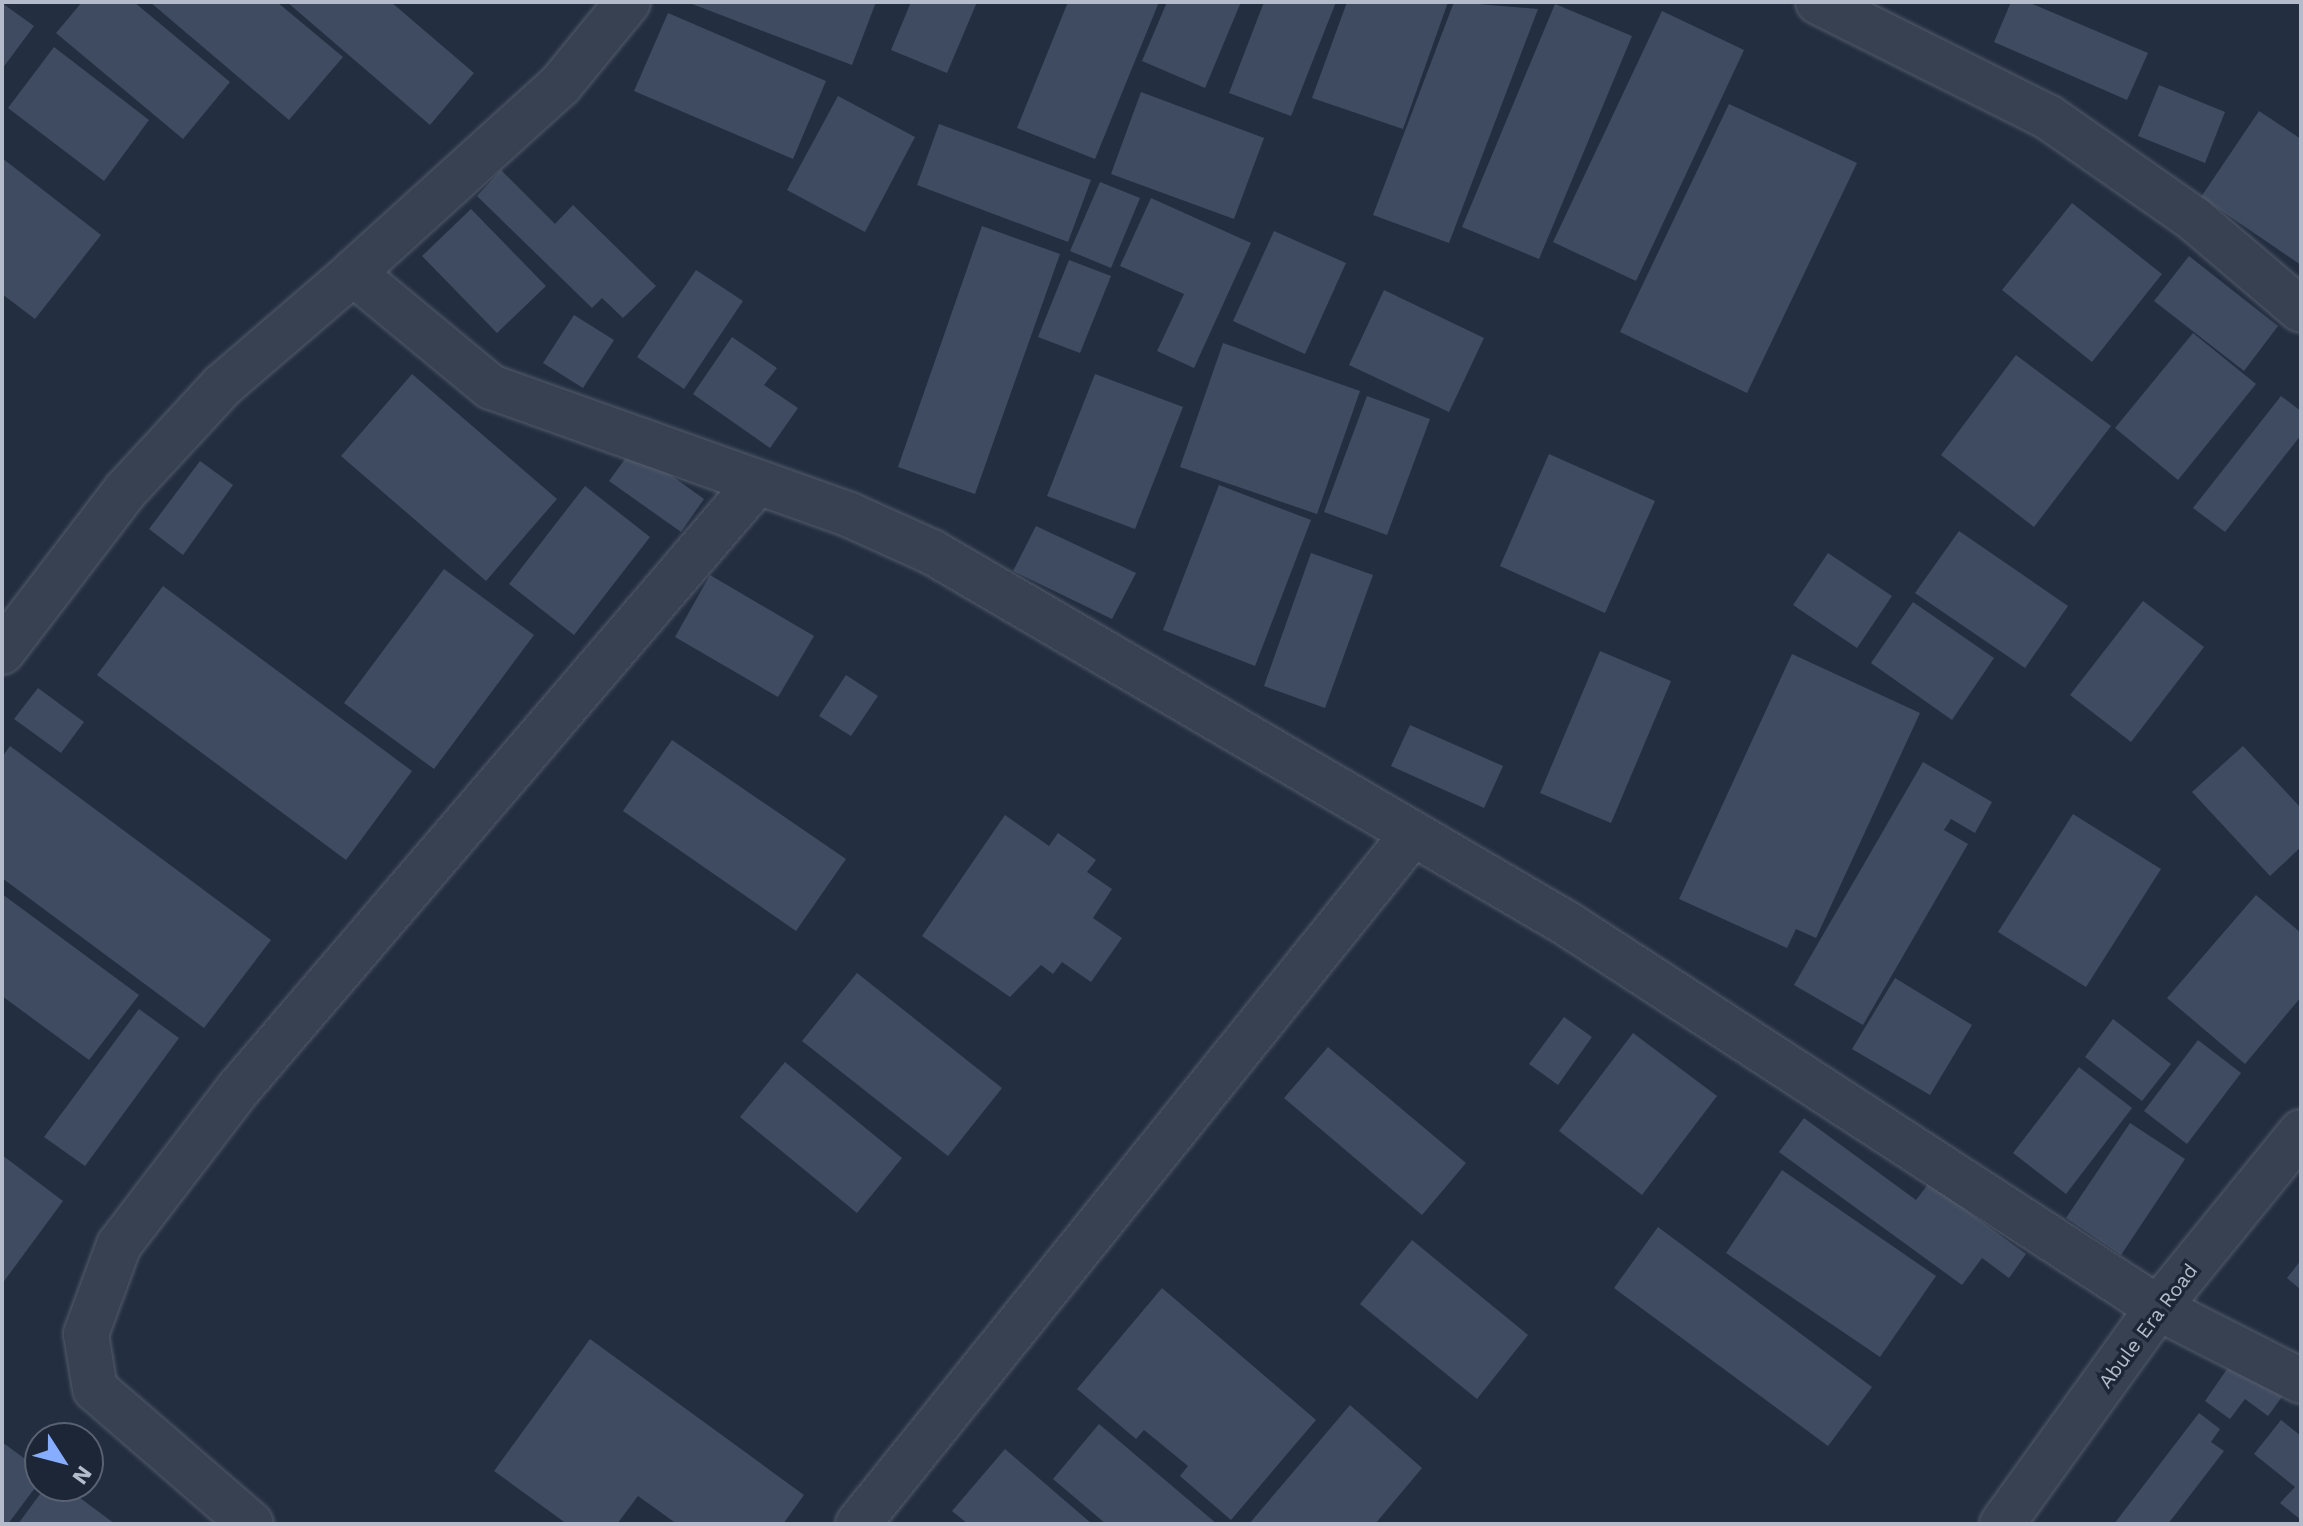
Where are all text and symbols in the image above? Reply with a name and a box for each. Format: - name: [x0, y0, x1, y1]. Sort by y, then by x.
- street label: Abule Era Road: [2093, 1259, 2203, 1393]
- north arrow: [24, 1422, 104, 1502]
- text: N: [67, 1461, 97, 1489]

